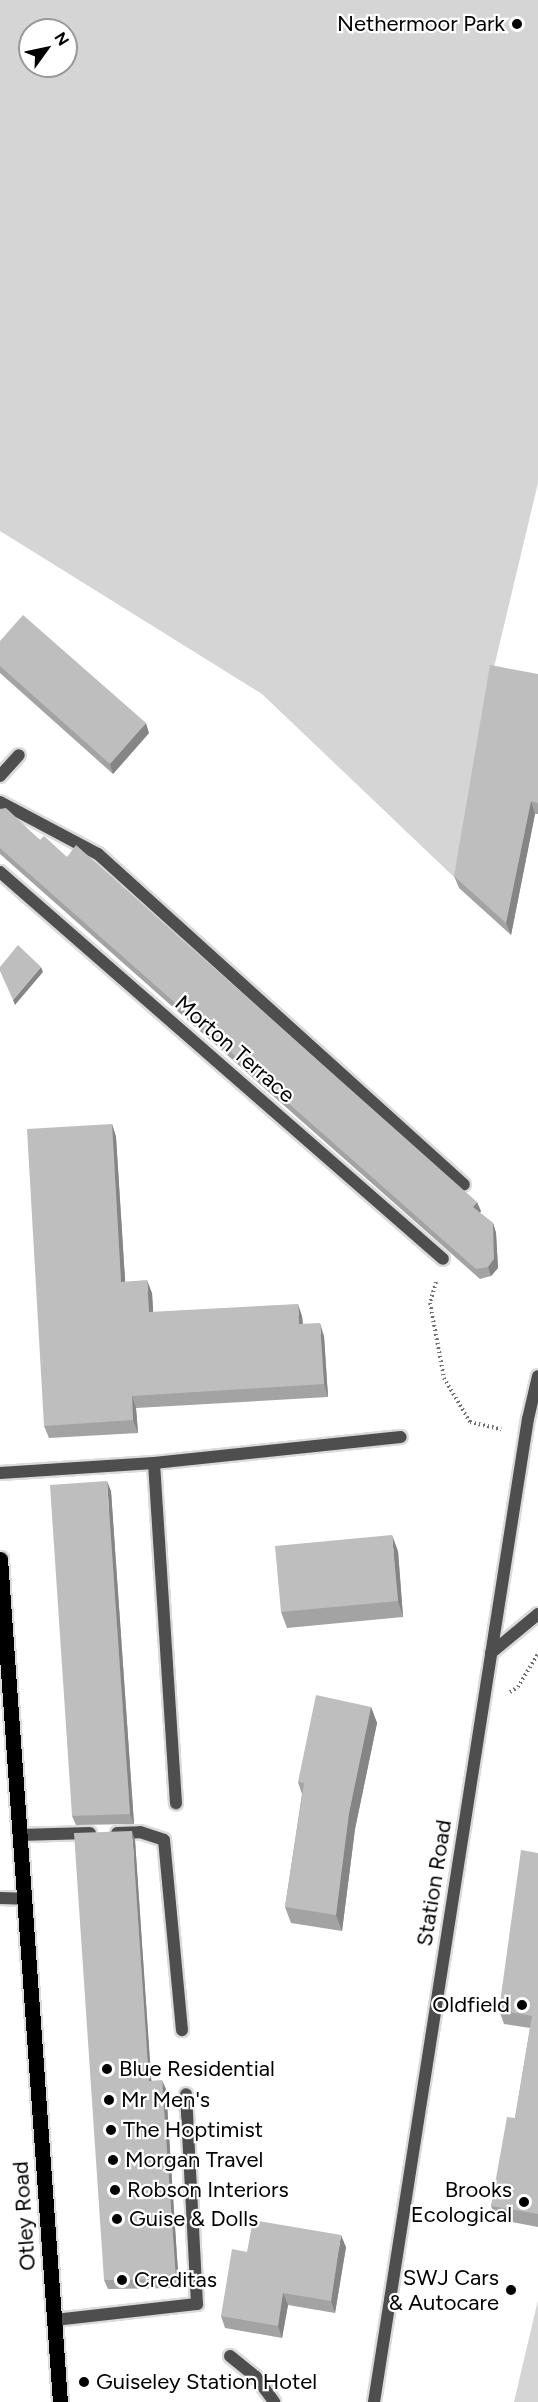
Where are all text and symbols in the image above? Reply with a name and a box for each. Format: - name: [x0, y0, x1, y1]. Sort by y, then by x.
- place label: Nethermoor Park: [337, 11, 505, 37]
- marker: Nethermoor Park: [510, 17, 524, 31]
- north arrow: [18, 18, 78, 78]
- text: N: [51, 29, 73, 49]
- street label: Morton Terrace: [170, 990, 300, 1108]
- street label: Station Road: [411, 1818, 457, 1948]
- place label: Oldfield: [432, 1992, 510, 2018]
- marker: Oldfield: [515, 1998, 529, 2012]
- place label: Blue Residential: [119, 2056, 275, 2082]
- marker: Blue Residential: [100, 2062, 114, 2076]
- place label: Mr Men's: [121, 2087, 210, 2113]
- marker: Mr Men's: [102, 2093, 116, 2107]
- place label: The Hoptimist: [123, 2117, 263, 2143]
- marker: The Hoptimist: [104, 2123, 118, 2137]
- place label: Morgan Travel: [125, 2147, 263, 2173]
- marker: Morgan Travel: [106, 2153, 120, 2167]
- street label: Otley Road: [7, 2160, 41, 2272]
- place label: Brooks Ecological: [411, 2176, 512, 2228]
- place label: Robson Interiors: [127, 2177, 289, 2203]
- marker: Robson Interiors: [108, 2183, 122, 2197]
- marker: Brooks Ecological: [517, 2195, 531, 2209]
- place label: Guise & Dolls: [129, 2206, 258, 2232]
- marker: Guise & Dolls: [110, 2212, 124, 2226]
- place label: SWJ Cars & Autocare: [389, 2264, 499, 2316]
- place label: Creditas: [134, 2267, 217, 2293]
- marker: Creditas: [115, 2273, 129, 2287]
- marker: SWJ Cars & Autocare: [504, 2283, 518, 2297]
- place label: Guiseley Station Hotel: [96, 2369, 317, 2395]
- marker: Guiseley Station Hotel: [77, 2375, 91, 2389]

